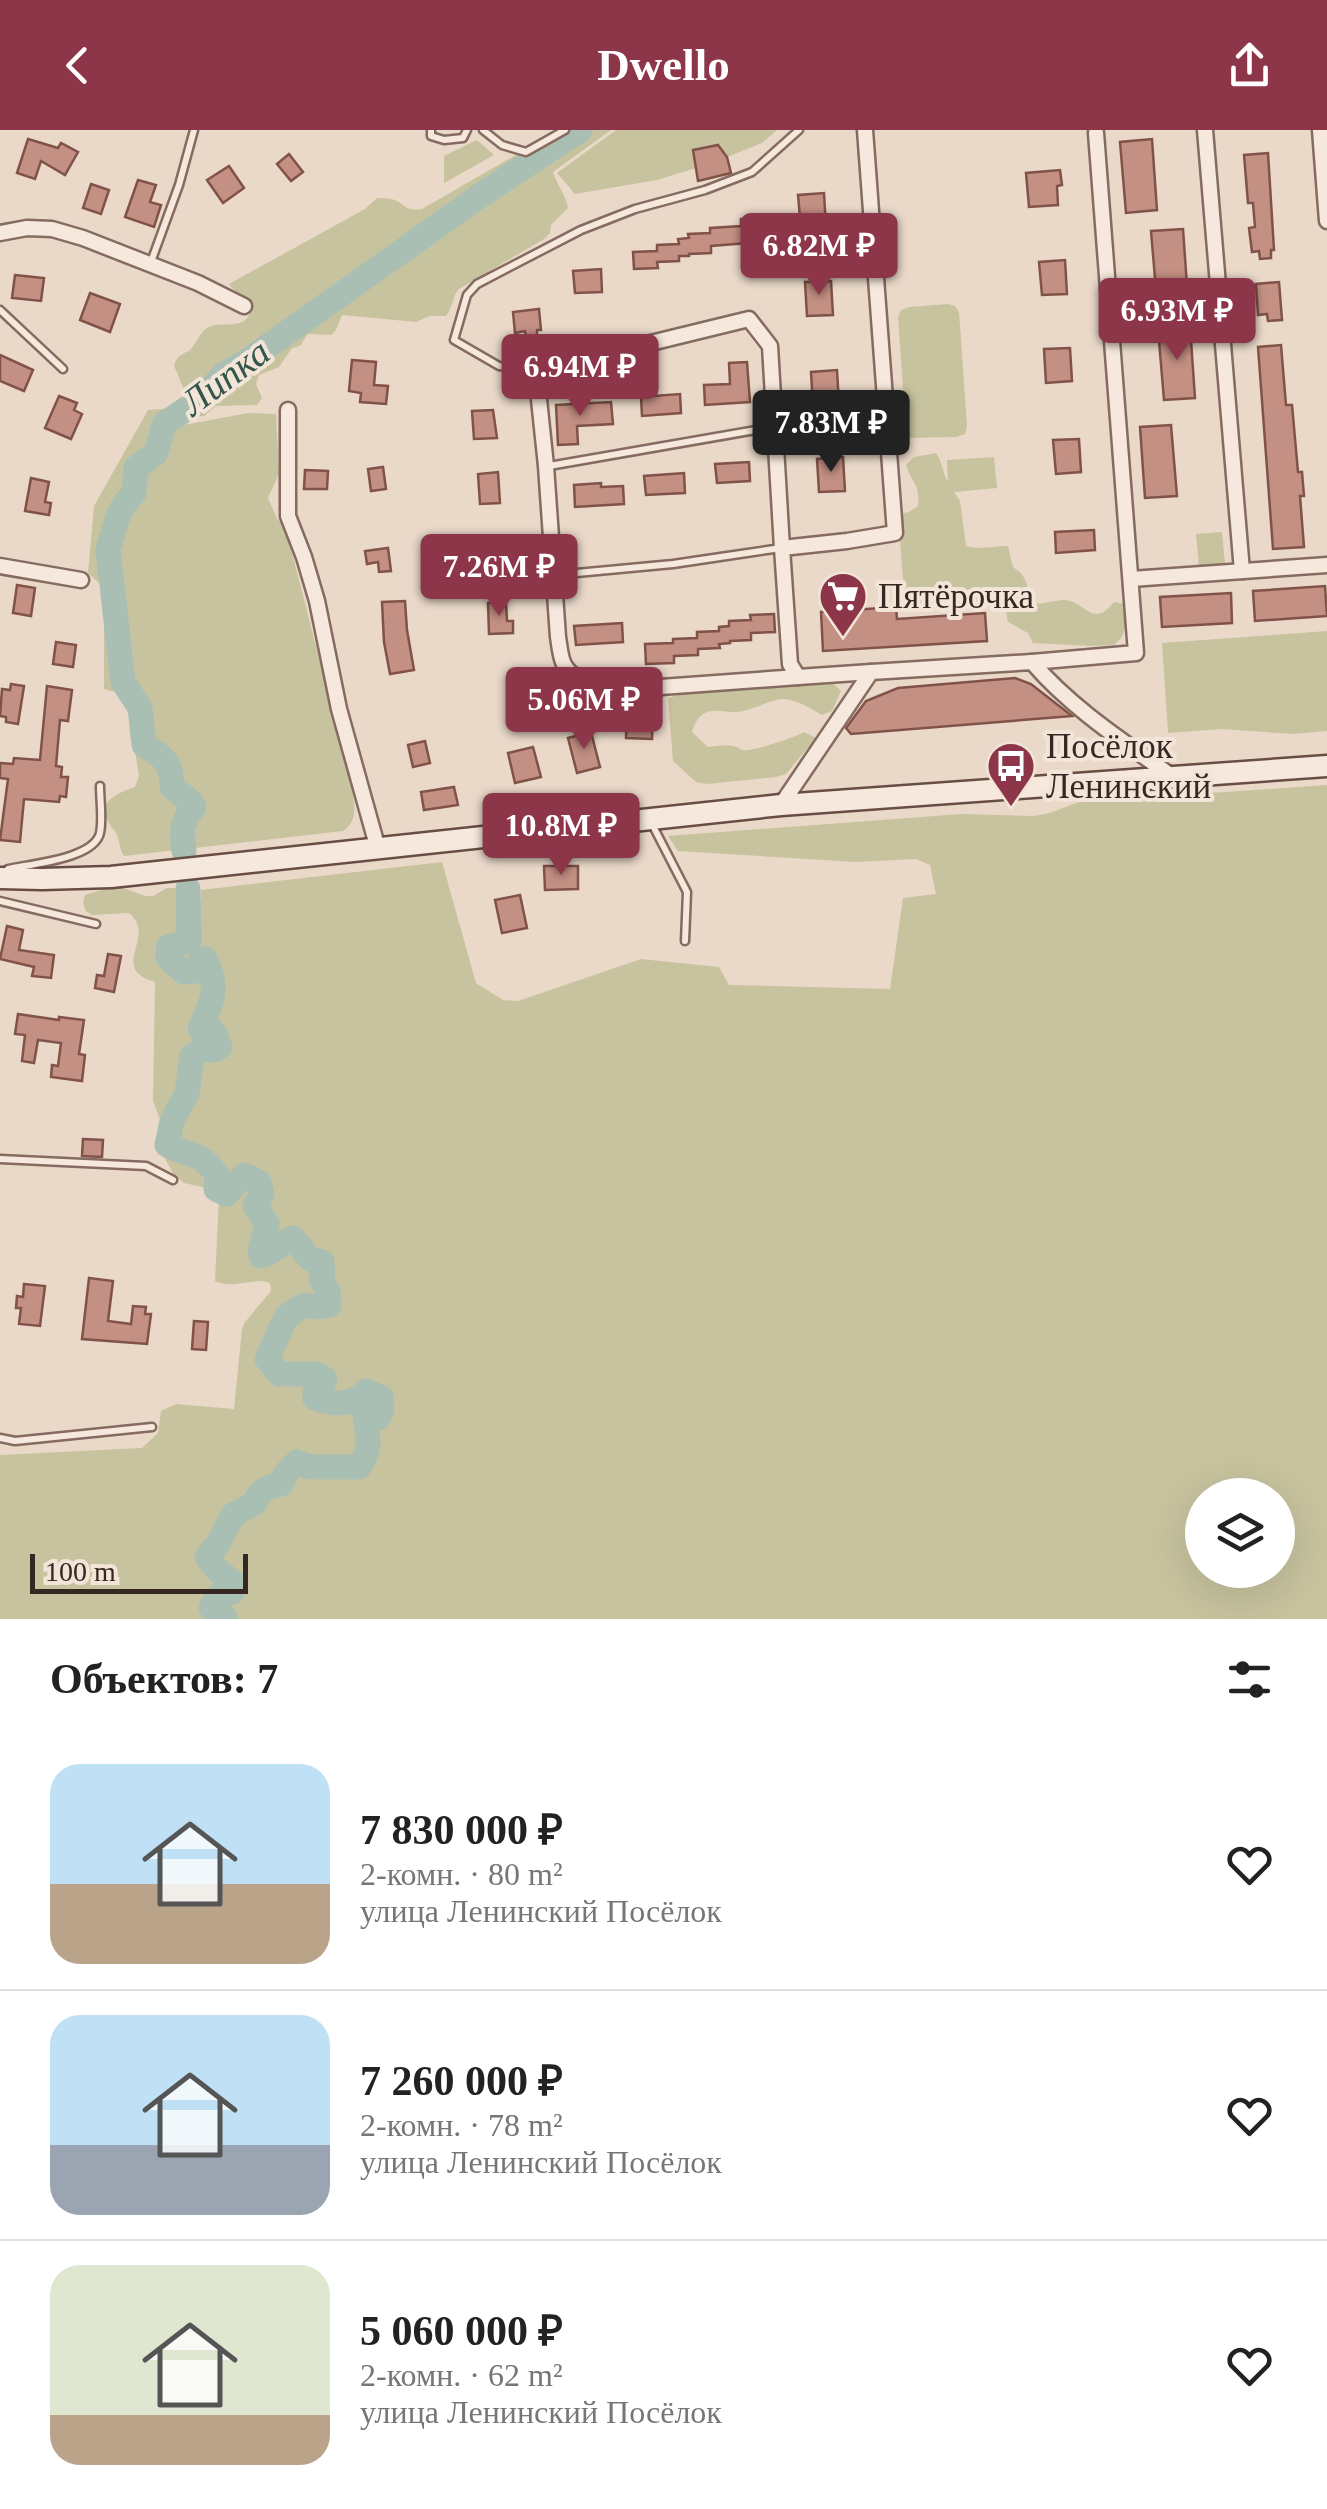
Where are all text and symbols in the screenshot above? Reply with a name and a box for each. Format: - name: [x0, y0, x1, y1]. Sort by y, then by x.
- icon: back: [50, 38, 105, 93]
- icon: share: [1222, 38, 1277, 93]
- text: Dwello: [597, 40, 730, 90]
- pin: 6.82M ₽: [727, 213, 911, 298]
- text: 6.82M ₽: [763, 227, 875, 263]
- pin: 6.93M ₽: [1085, 278, 1269, 363]
- text: 6.93M ₽: [1121, 292, 1233, 328]
- water label: Липка: [172, 330, 277, 424]
- pin: 6.94M ₽: [488, 334, 672, 419]
- text: 6.94M ₽: [524, 348, 636, 384]
- pin: 7.83M ₽: [739, 390, 923, 475]
- text: 7.83M ₽: [775, 404, 887, 440]
- pin: 7.26M ₽: [407, 534, 591, 619]
- text: 7.26M ₽: [443, 548, 555, 584]
- supermarket icon: Пятёрочка: [817, 570, 869, 638]
- place label: Пятёрочка: [878, 577, 1034, 616]
- pin: 5.06M ₽: [492, 667, 676, 752]
- text: 5.06M ₽: [528, 681, 640, 717]
- place label: Посёлок Ленинский: [1046, 727, 1211, 806]
- bus stop icon: Посёлок Ленинский: [985, 740, 1037, 808]
- pin: 10.8M ₽: [469, 793, 653, 878]
- text: 10.8M ₽: [505, 807, 617, 843]
- map controls: [1185, 1478, 1295, 1588]
- button: layers: [1185, 1478, 1295, 1588]
- scale bar: [30, 1549, 248, 1594]
- text: 100 m: [45, 1556, 116, 1587]
- icon: filters: [1222, 1652, 1277, 1707]
- text: Объектов: 7: [50, 1656, 278, 1702]
- icon: home: [130, 1804, 250, 1924]
- text: 7 830 000 ₽: [360, 1807, 563, 1853]
- icon: heart: [1222, 1837, 1277, 1892]
- text: 2-комн. · 80 m²: [360, 1856, 562, 1892]
- text: улица Ленинский Посёлок: [360, 1893, 722, 1929]
- icon: home: [130, 2055, 250, 2175]
- text: 7 260 000 ₽: [360, 2058, 563, 2104]
- icon: heart: [1222, 2088, 1277, 2143]
- text: 2-комн. · 78 m²: [360, 2107, 562, 2143]
- text: улица Ленинский Посёлок: [360, 2144, 722, 2180]
- icon: home: [130, 2305, 250, 2425]
- text: 5 060 000 ₽: [360, 2308, 563, 2354]
- icon: heart: [1222, 2338, 1277, 2393]
- text: 2-комн. · 62 m²: [360, 2357, 562, 2393]
- text: улица Ленинский Посёлок: [360, 2394, 722, 2430]

